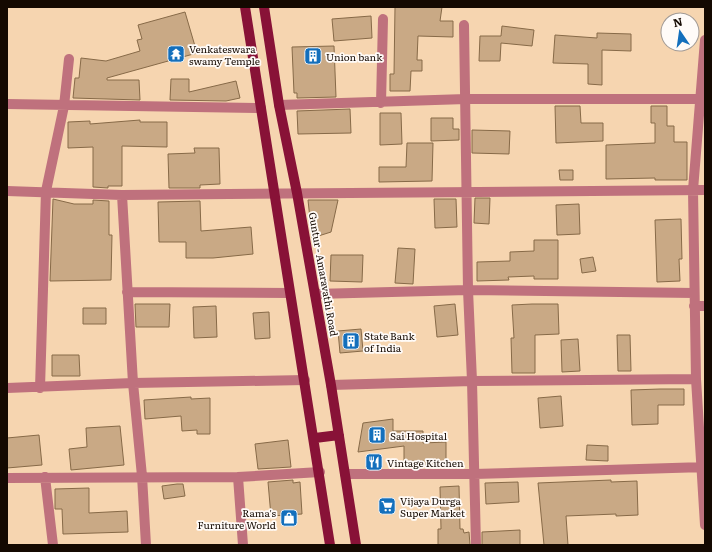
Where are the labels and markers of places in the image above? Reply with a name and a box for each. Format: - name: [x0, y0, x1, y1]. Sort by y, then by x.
- place label: Venkateswara swamy Temple: [189, 41, 260, 68]
- temple icon: Venkateswara swamy Temple: [166, 44, 186, 64]
- building icon: Union bank: [303, 46, 323, 66]
- place label: Union bank: [326, 49, 383, 64]
- place label: State Bank of India: [364, 328, 416, 355]
- building icon: State Bank of India: [341, 331, 361, 351]
- building icon: Sai Hospital: [367, 425, 387, 445]
- place label: Sai Hospital: [390, 428, 448, 443]
- restaurant icon: Vintage Kitchen: [364, 452, 384, 472]
- place label: Vintage Kitchen: [387, 455, 464, 470]
- place label: Vijaya Durga Super Market: [400, 493, 465, 520]
- supermarket icon: Vijaya Durga Super Market: [377, 496, 397, 516]
- place label: Rama's Furniture World: [198, 505, 276, 532]
- shop icon: Rama's Furniture World: [279, 508, 299, 528]

